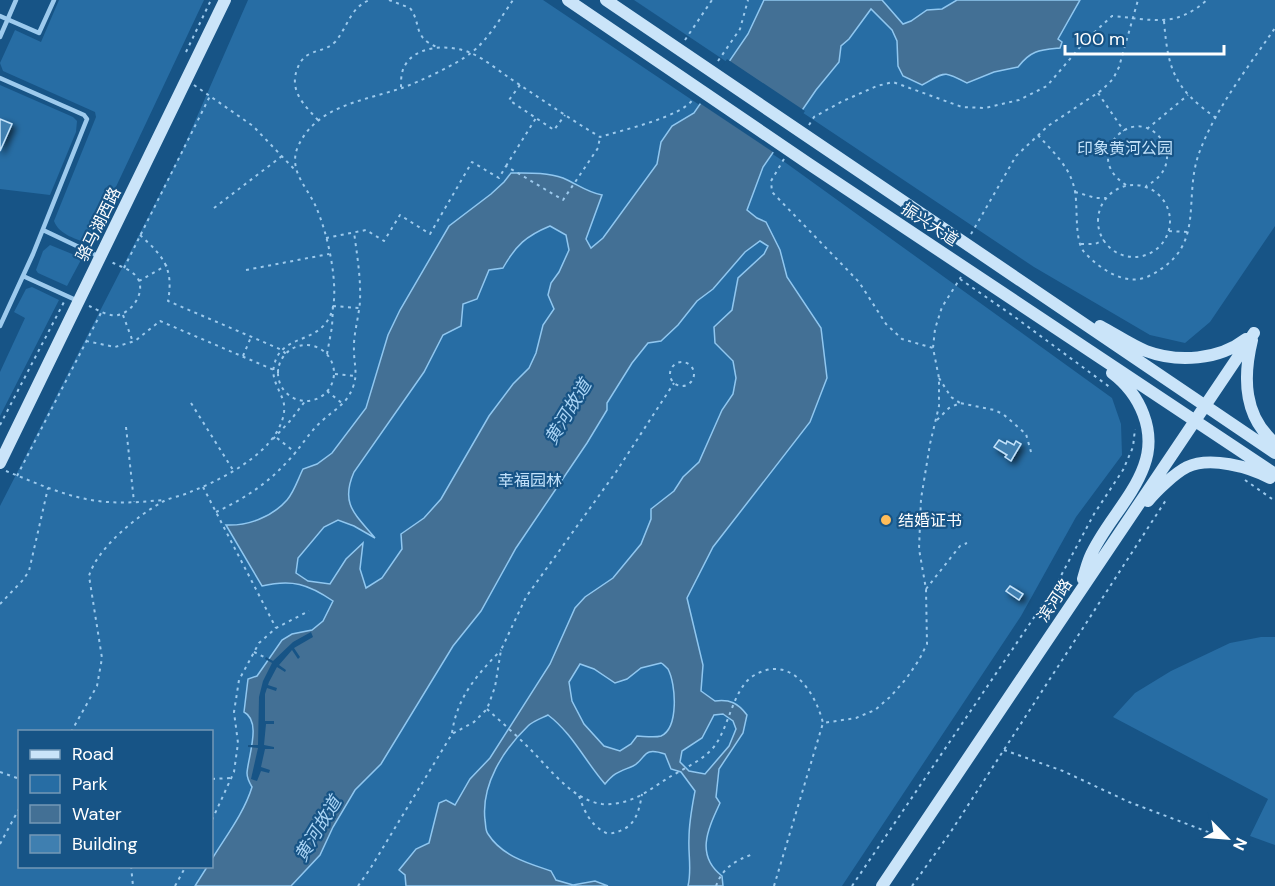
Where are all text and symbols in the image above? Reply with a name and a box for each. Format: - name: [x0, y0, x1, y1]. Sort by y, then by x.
- scale bar: [1065, 18, 1224, 56]
- text: 100 m: [1074, 27, 1125, 51]
- park label: 印象黄河公园: [1077, 138, 1173, 159]
- street label: 骆马湖西路: [71, 184, 125, 265]
- street label: 振兴大道: [897, 198, 962, 251]
- water label: 黄河故道: [539, 372, 598, 449]
- park label: 幸福园林: [498, 470, 562, 491]
- place label: 结婚证书: [898, 510, 962, 531]
- marker: 结婚证书: [879, 513, 893, 527]
- street label: 滨河路: [1032, 575, 1077, 626]
- legend: [18, 730, 213, 868]
- text: Road: [72, 742, 114, 766]
- text: Park: [72, 772, 108, 796]
- water label: 黄河故道: [289, 789, 348, 866]
- text: Water: [72, 802, 122, 826]
- north arrow: [1197, 808, 1257, 868]
- text: Building: [72, 832, 137, 856]
- text: N: [1228, 834, 1252, 854]

